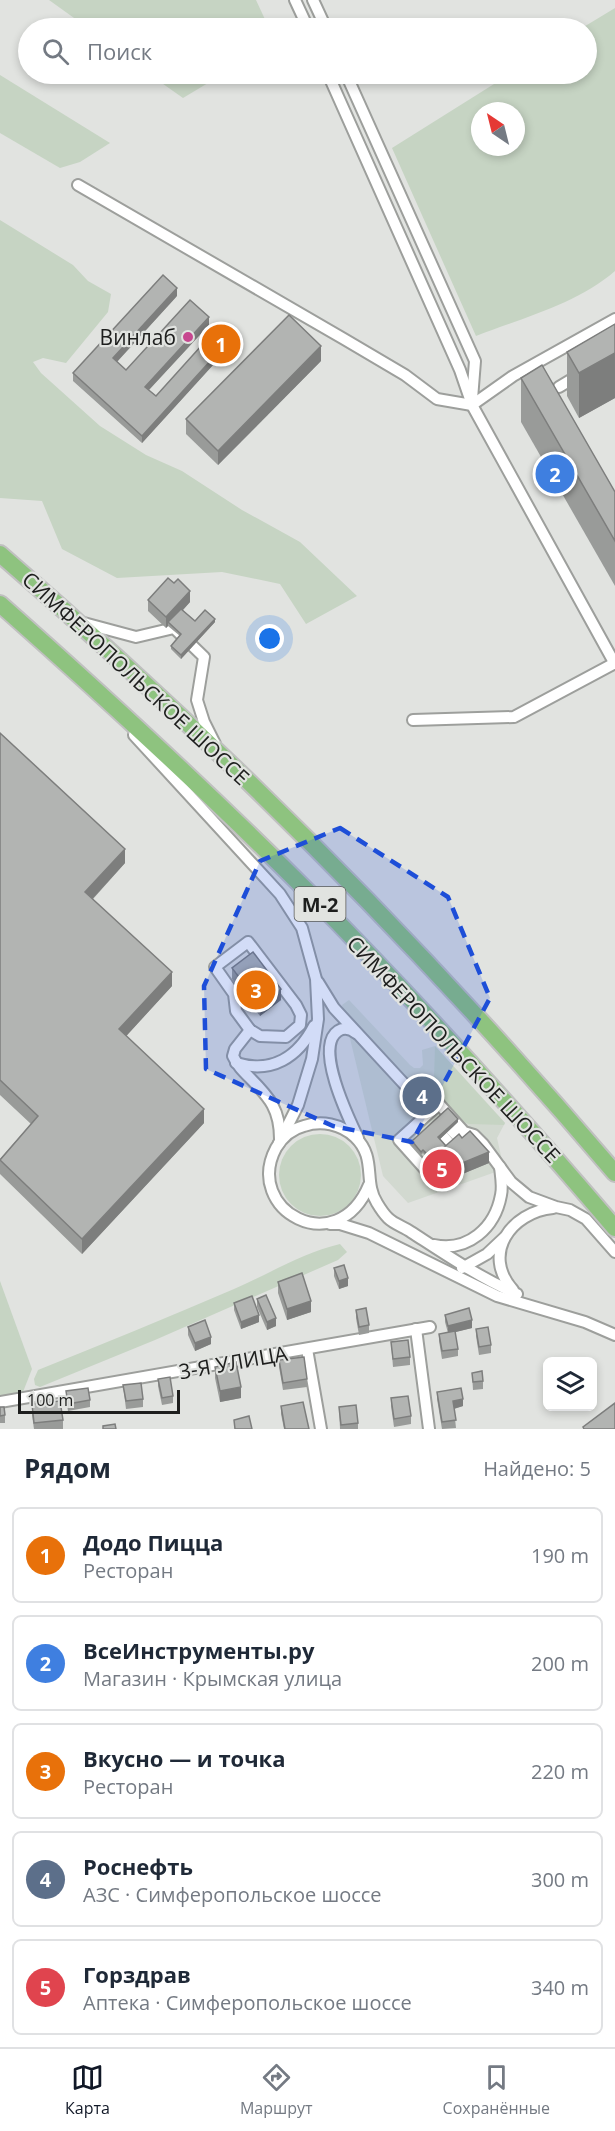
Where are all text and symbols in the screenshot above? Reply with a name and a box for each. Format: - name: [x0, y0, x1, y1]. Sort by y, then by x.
- search box: [18, 18, 597, 84]
- icon: search: [39, 35, 72, 68]
- text: Поиск: [87, 36, 152, 66]
- north arrow: [471, 102, 525, 156]
- pin: 1: [202, 322, 240, 366]
- place label: Винлаб: [100, 323, 176, 351]
- marker: Винлаб: [181, 330, 195, 344]
- pin: 2: [536, 452, 574, 496]
- street label: СИМФЕРОПОЛЬСКОЕ ШОССЕ: [16, 565, 256, 791]
- your location: [255, 624, 284, 653]
- road number: М-2: [294, 887, 346, 921]
- street label: СИМФЕРОПОЛЬСКОЕ ШОССЕ: [341, 929, 567, 1169]
- pin: 3: [236, 968, 276, 1012]
- pin: 4: [402, 1074, 442, 1118]
- pin: 5: [422, 1146, 462, 1192]
- street label: 3-Я УЛИЦА: [176, 1339, 290, 1385]
- map controls: [543, 1357, 597, 1411]
- button: layers: [543, 1357, 597, 1411]
- scale bar: [18, 1387, 180, 1414]
- text: 100 m: [27, 1389, 73, 1411]
- text: Рядом: [24, 1450, 111, 1486]
- text: Найдено: 5: [483, 1455, 591, 1482]
- text: Додо Пицца: [83, 1527, 223, 1557]
- text: 1: [40, 1542, 51, 1569]
- text: 190 m: [531, 1542, 589, 1569]
- text: Ресторан: [83, 1557, 173, 1584]
- text: ВсеИнструменты.ру: [83, 1635, 314, 1665]
- text: 2: [40, 1650, 51, 1677]
- text: 200 m: [531, 1650, 589, 1677]
- text: Магазин · Крымская улица: [83, 1665, 342, 1692]
- text: Вкусно — и точка: [83, 1743, 286, 1773]
- text: 3: [40, 1758, 51, 1785]
- text: 220 m: [531, 1758, 589, 1785]
- text: Ресторан: [83, 1773, 173, 1800]
- text: Роснефть: [83, 1851, 193, 1881]
- text: 4: [40, 1866, 51, 1893]
- text: 300 m: [531, 1866, 589, 1893]
- text: АЗС · Симферопольское шоссе: [83, 1881, 382, 1908]
- text: Горздрав: [83, 1959, 191, 1989]
- text: 5: [40, 1974, 51, 2001]
- text: 340 m: [531, 1974, 589, 2001]
- text: Аптека · Симферопольское шоссе: [83, 1989, 412, 2016]
- tab: Карта: [65, 2061, 110, 2119]
- tab: Маршрут: [240, 2061, 313, 2119]
- tab: Сохранённые: [443, 2061, 550, 2119]

